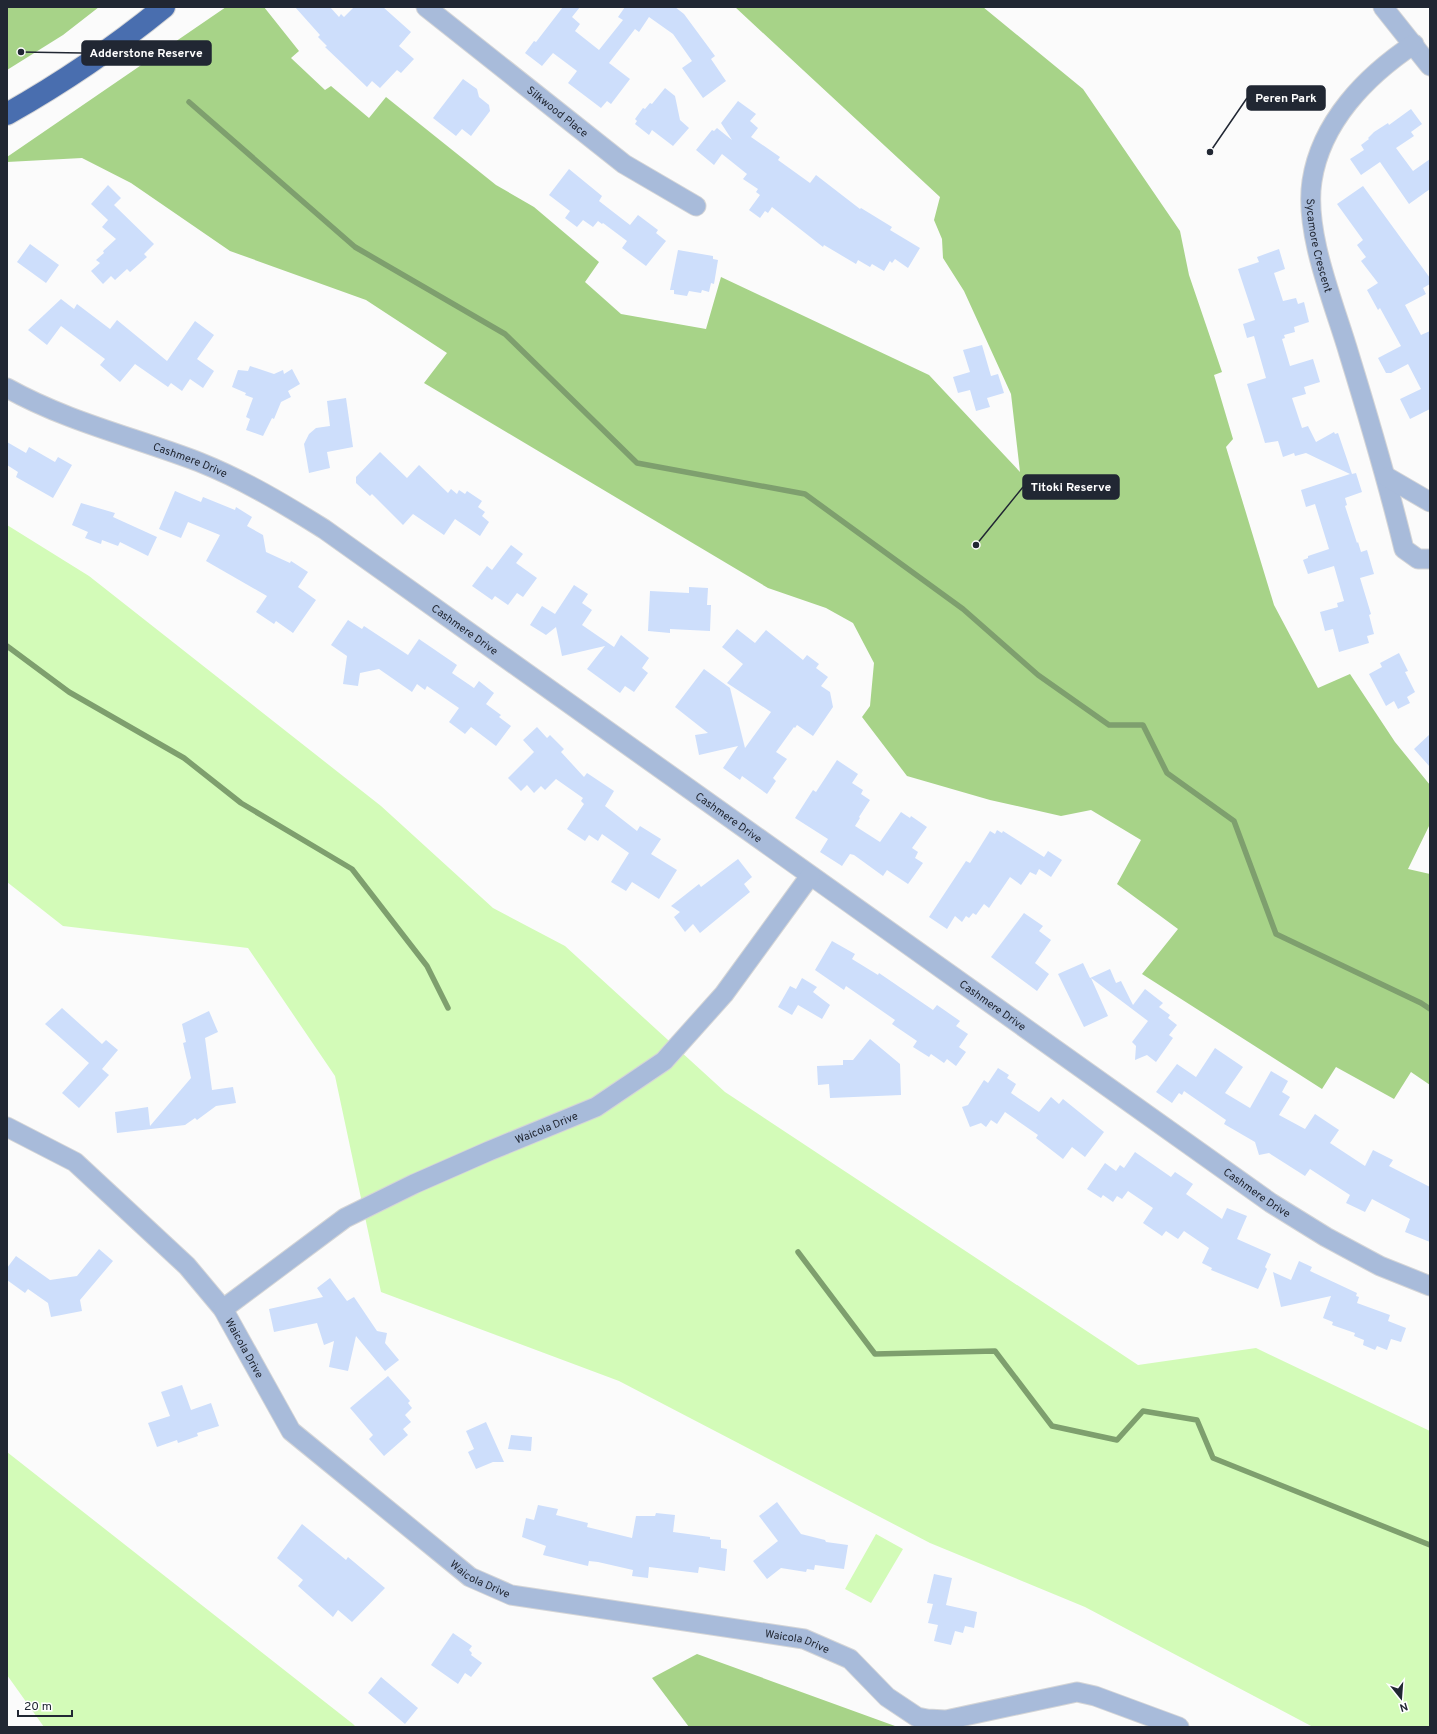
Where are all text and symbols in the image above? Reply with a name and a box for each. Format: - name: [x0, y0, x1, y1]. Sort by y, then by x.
- callout: Adderstone Reserve: [82, 41, 211, 65]
- text: Adderstone Reserve: [89, 46, 203, 62]
- street label: Silkwood Place: [523, 84, 591, 141]
- callout: Peren Park: [1247, 86, 1325, 110]
- text: Peren Park: [1255, 91, 1317, 107]
- street label: Sycamore Crescent: [1303, 198, 1335, 294]
- street label: Cashmere Drive: [151, 440, 229, 481]
- callout: Titoki Reserve: [1023, 475, 1119, 499]
- text: Titoki Reserve: [1031, 480, 1112, 496]
- street label: Cashmere Drive: [428, 602, 500, 659]
- street label: Cashmere Drive: [692, 789, 764, 847]
- street label: Cashmere Drive: [956, 977, 1028, 1034]
- street label: Waicola Drive: [513, 1109, 580, 1148]
- street label: Cashmere Drive: [1220, 1165, 1293, 1221]
- street label: Waicola Drive: [222, 1316, 266, 1381]
- street label: Waicola Drive: [447, 1558, 512, 1602]
- street label: Waicola Drive: [764, 1627, 831, 1657]
- north arrow: [1381, 1678, 1421, 1718]
- scale bar: [18, 1692, 72, 1718]
- text: 20 m: [24, 1699, 52, 1715]
- text: N: [1398, 1699, 1409, 1714]

